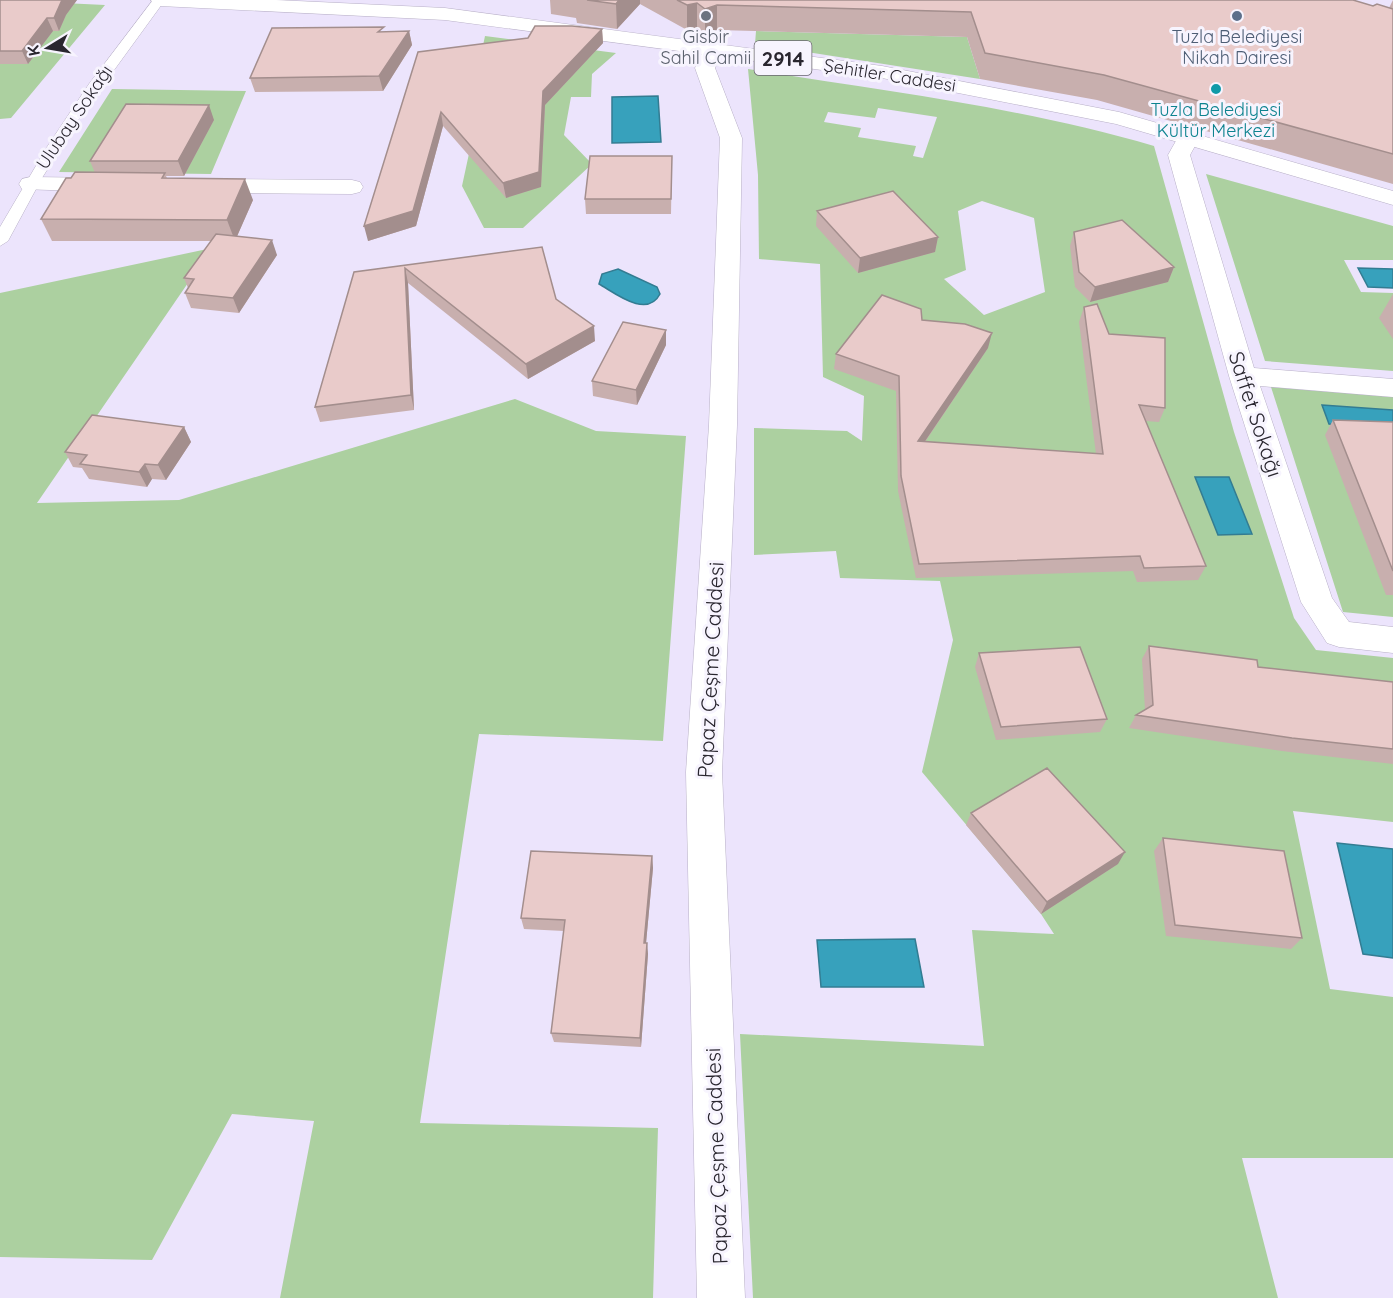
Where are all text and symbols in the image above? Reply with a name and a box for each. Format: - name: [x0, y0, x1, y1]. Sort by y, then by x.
- marker: Gisbir Sahil Camii: [699, 9, 713, 23]
- marker: Tuzla Belediyesi Nikah Dairesi: [1230, 9, 1244, 23]
- north arrow: [18, 18, 78, 78]
- place label: Gisbir Sahil Camii: [661, 25, 751, 69]
- place label: Tuzla Belediyesi Nikah Dairesi: [1172, 25, 1302, 69]
- road number: 2914: [754, 41, 812, 75]
- text: K: [22, 44, 44, 58]
- street label: Şehitler Caddesi: [822, 53, 958, 97]
- street label: Ulubay Sokağı: [31, 61, 117, 173]
- marker: Tuzla Belediyesi Kültür Merkezi: [1209, 82, 1223, 96]
- place label: Tuzla Belediyesi Kültür Merkezi: [1151, 98, 1281, 142]
- street label: Saffet Sokağı: [1223, 348, 1289, 480]
- street label: Papaz Çeşme Caddesi: [691, 561, 729, 779]
- street label: Papaz Çeşme Caddesi: [699, 1047, 733, 1265]

